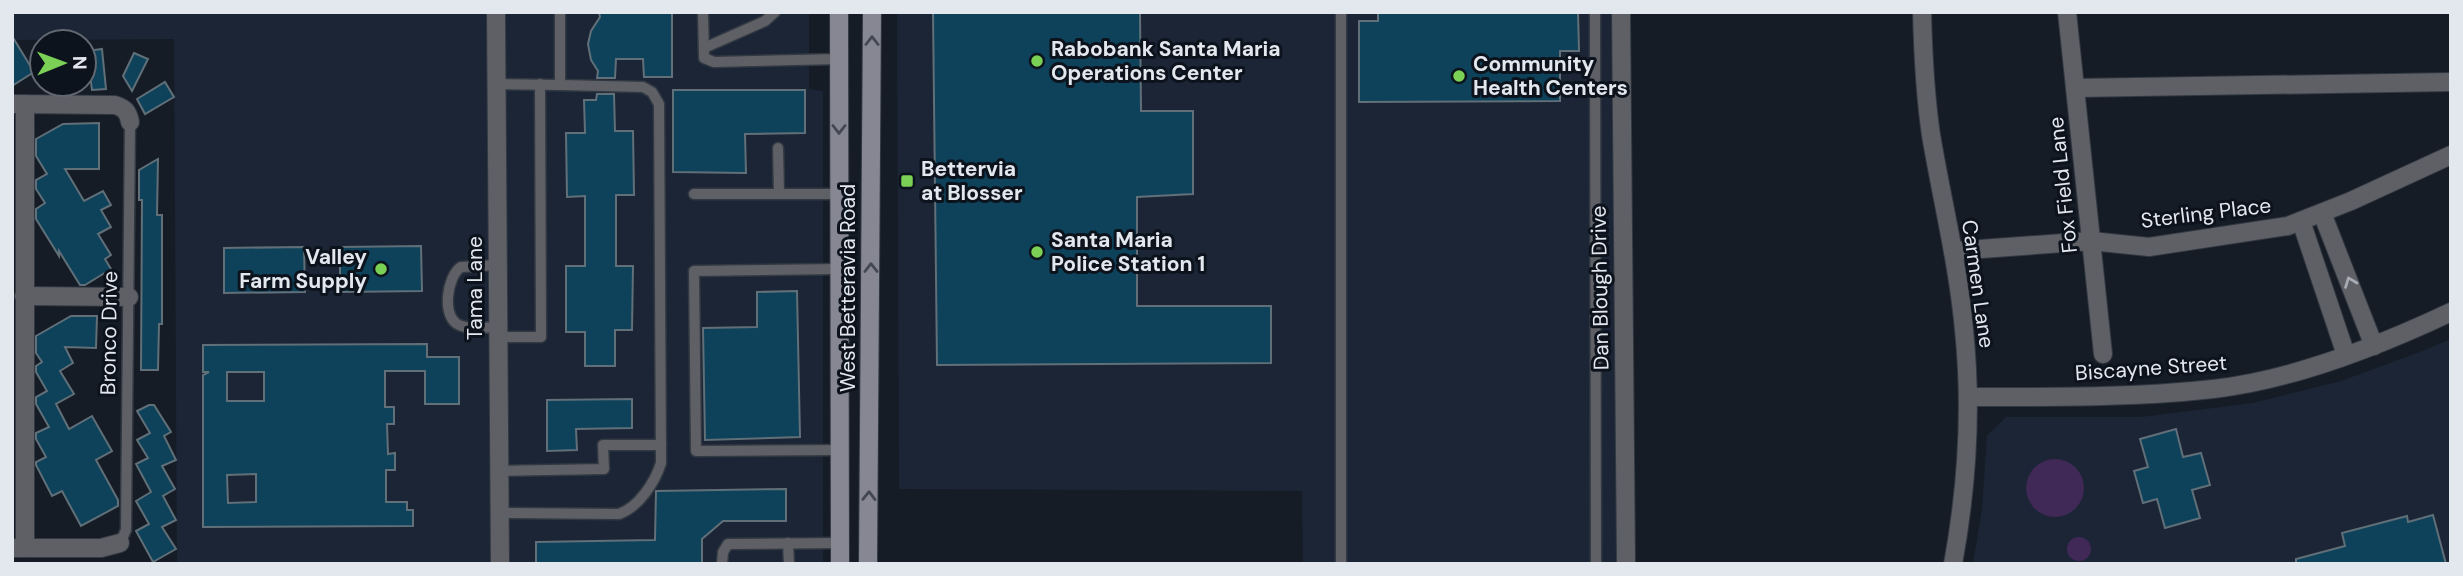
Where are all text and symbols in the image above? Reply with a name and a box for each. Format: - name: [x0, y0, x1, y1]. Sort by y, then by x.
- north arrow: [28, 28, 98, 98]
- one-way arrow: [864, 35, 880, 45]
- place label: Rabobank Santa Maria Operations Center: [1051, 35, 1281, 87]
- place label: Community Health Centers: [1473, 50, 1628, 102]
- marker: Rabobank Santa Maria Operations Center: [1029, 53, 1045, 69]
- text: N: [67, 56, 92, 70]
- marker: Community Health Centers: [1451, 68, 1467, 84]
- street label: Fox Field Lane: [2042, 115, 2084, 255]
- one-way arrow: [831, 125, 847, 135]
- place label: Bettervia at Blosser: [921, 155, 1023, 207]
- marker: Bettervia at Blosser: [899, 173, 915, 189]
- street label: West Betteravia Road: [834, 184, 862, 392]
- street label: Sterling Place: [2139, 191, 2273, 235]
- street label: Dan Blough Drive: [1585, 205, 1615, 370]
- street label: Carmen Lane: [1955, 218, 2001, 350]
- place label: Santa Maria Police Station 1: [1051, 226, 1205, 278]
- street label: Tama Lane: [461, 236, 489, 340]
- place label: Valley Farm Supply: [239, 243, 367, 295]
- marker: Santa Maria Police Station 1: [1029, 244, 1045, 260]
- marker: Valley Farm Supply: [373, 261, 389, 277]
- one-way arrow: [863, 262, 879, 273]
- street label: Bronco Drive: [94, 271, 124, 395]
- one-way arrow: [2345, 277, 2359, 289]
- street label: Biscayne Street: [2074, 349, 2228, 387]
- one-way arrow: [861, 490, 877, 500]

